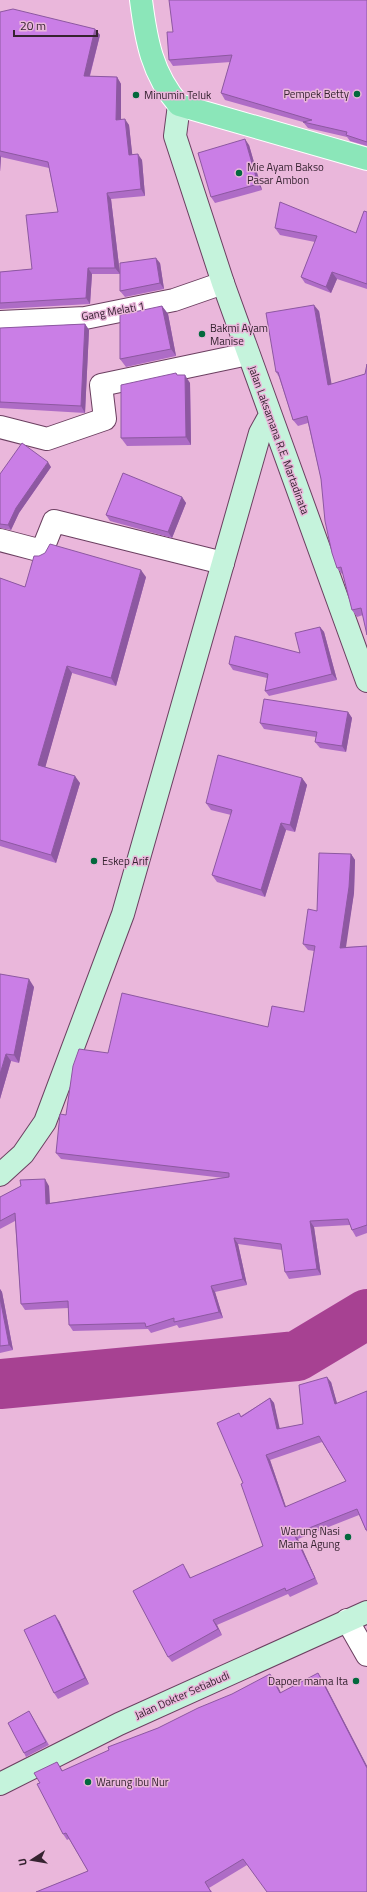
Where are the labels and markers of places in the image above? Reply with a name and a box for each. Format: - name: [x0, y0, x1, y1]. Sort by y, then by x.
- place label: Pempek Betty: [283, 86, 350, 102]
- place label: Minumin Teluk: [144, 87, 212, 103]
- marker: Pempek Betty: [352, 89, 362, 99]
- marker: Minumin Teluk: [131, 90, 141, 100]
- place label: Mie Ayam Bakso Pasar Ambon: [247, 159, 324, 188]
- marker: Mie Ayam Bakso Pasar Ambon: [234, 168, 244, 178]
- place label: Bakmi Ayam Manise: [210, 320, 268, 349]
- marker: Bakmi Ayam Manise: [197, 329, 207, 339]
- place label: Eskep Arif: [102, 853, 149, 869]
- marker: Eskep Arif: [89, 856, 99, 866]
- place label: Warung Nasi Mama Agung: [279, 1523, 340, 1552]
- marker: Warung Nasi Mama Agung: [343, 1532, 353, 1542]
- place label: Dapoer mama Ita: [268, 1673, 348, 1689]
- marker: Dapoer mama Ita: [351, 1676, 361, 1686]
- place label: Warung Ibu Nur: [96, 1774, 169, 1790]
- marker: Warung Ibu Nur: [83, 1777, 93, 1787]

